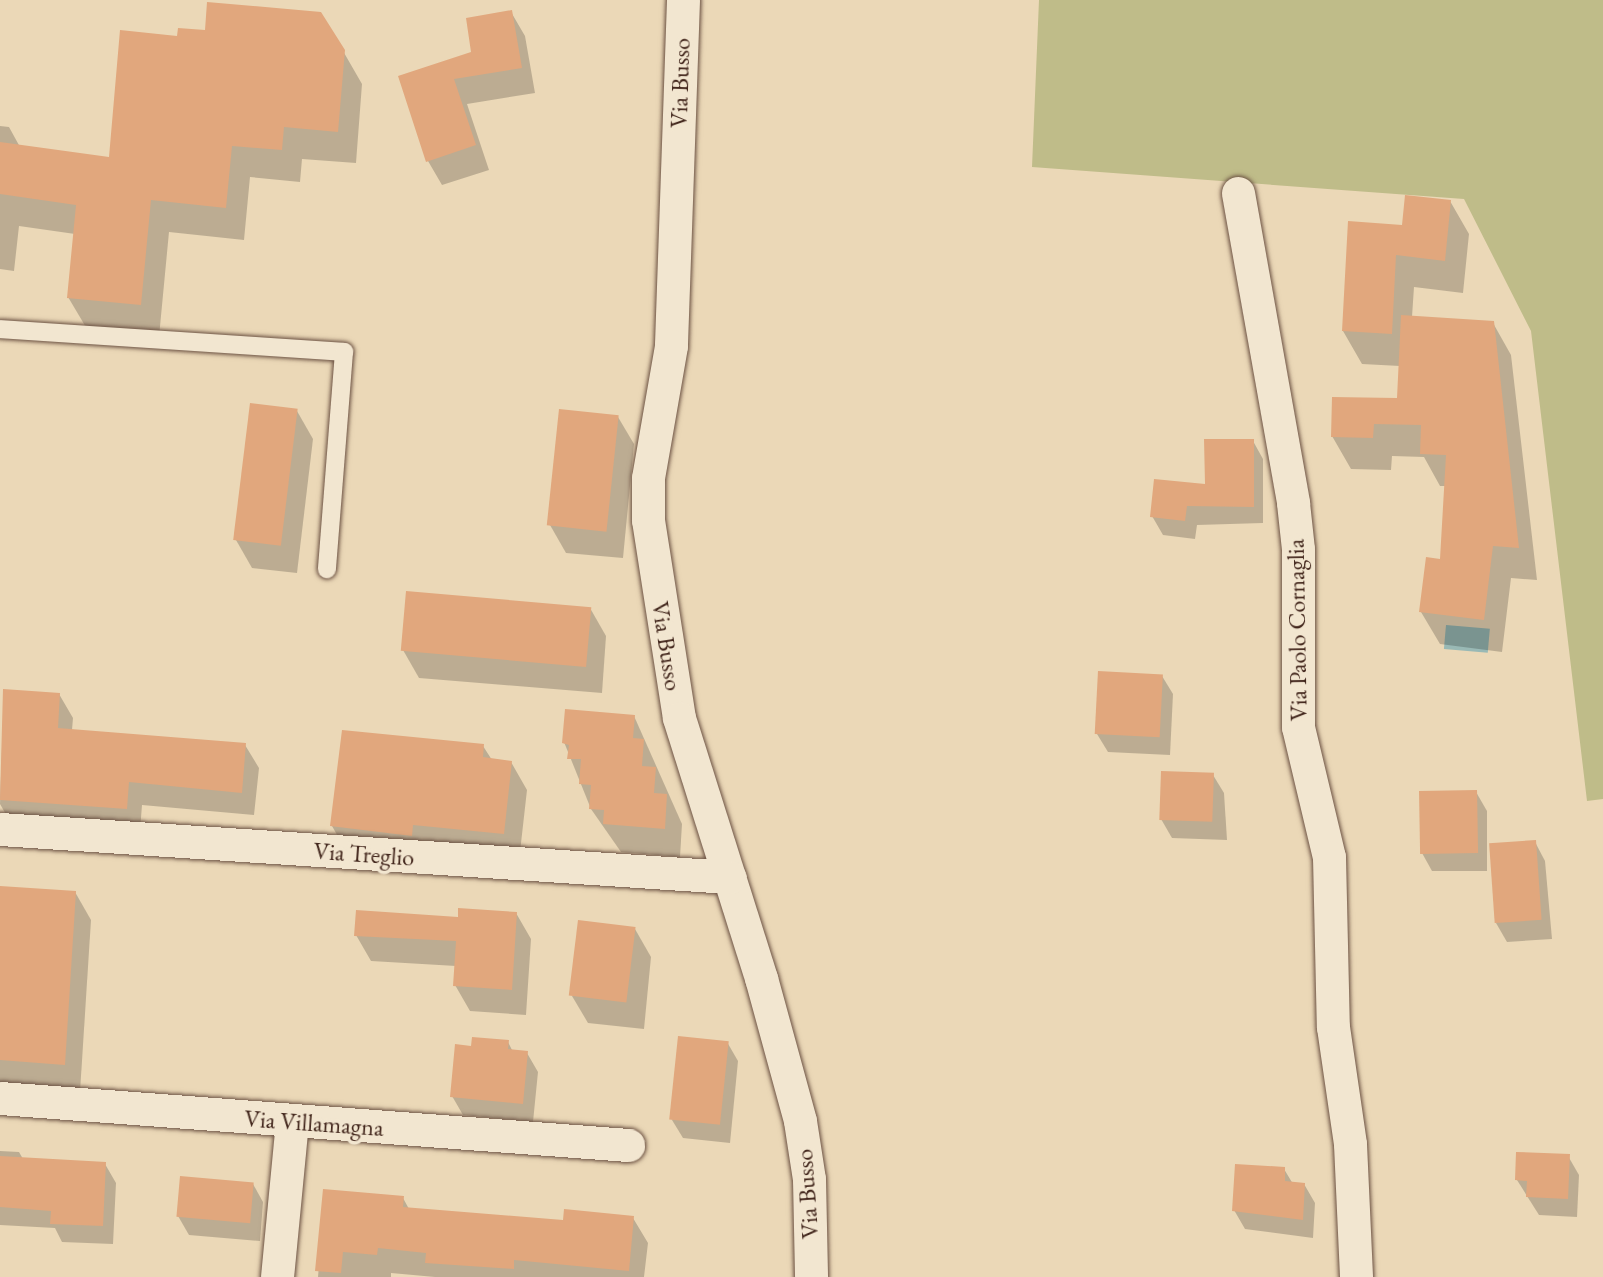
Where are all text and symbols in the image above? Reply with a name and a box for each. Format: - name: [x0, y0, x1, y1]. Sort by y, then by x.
- street label: Via Busso: [664, 38, 696, 128]
- street label: Via Paolo Cornaglia: [1281, 539, 1313, 721]
- street label: Via Busso: [646, 599, 688, 693]
- street label: Via Treglio: [313, 836, 415, 872]
- street label: Via Villamagna: [243, 1104, 385, 1142]
- street label: Via Busso: [789, 1148, 825, 1240]

